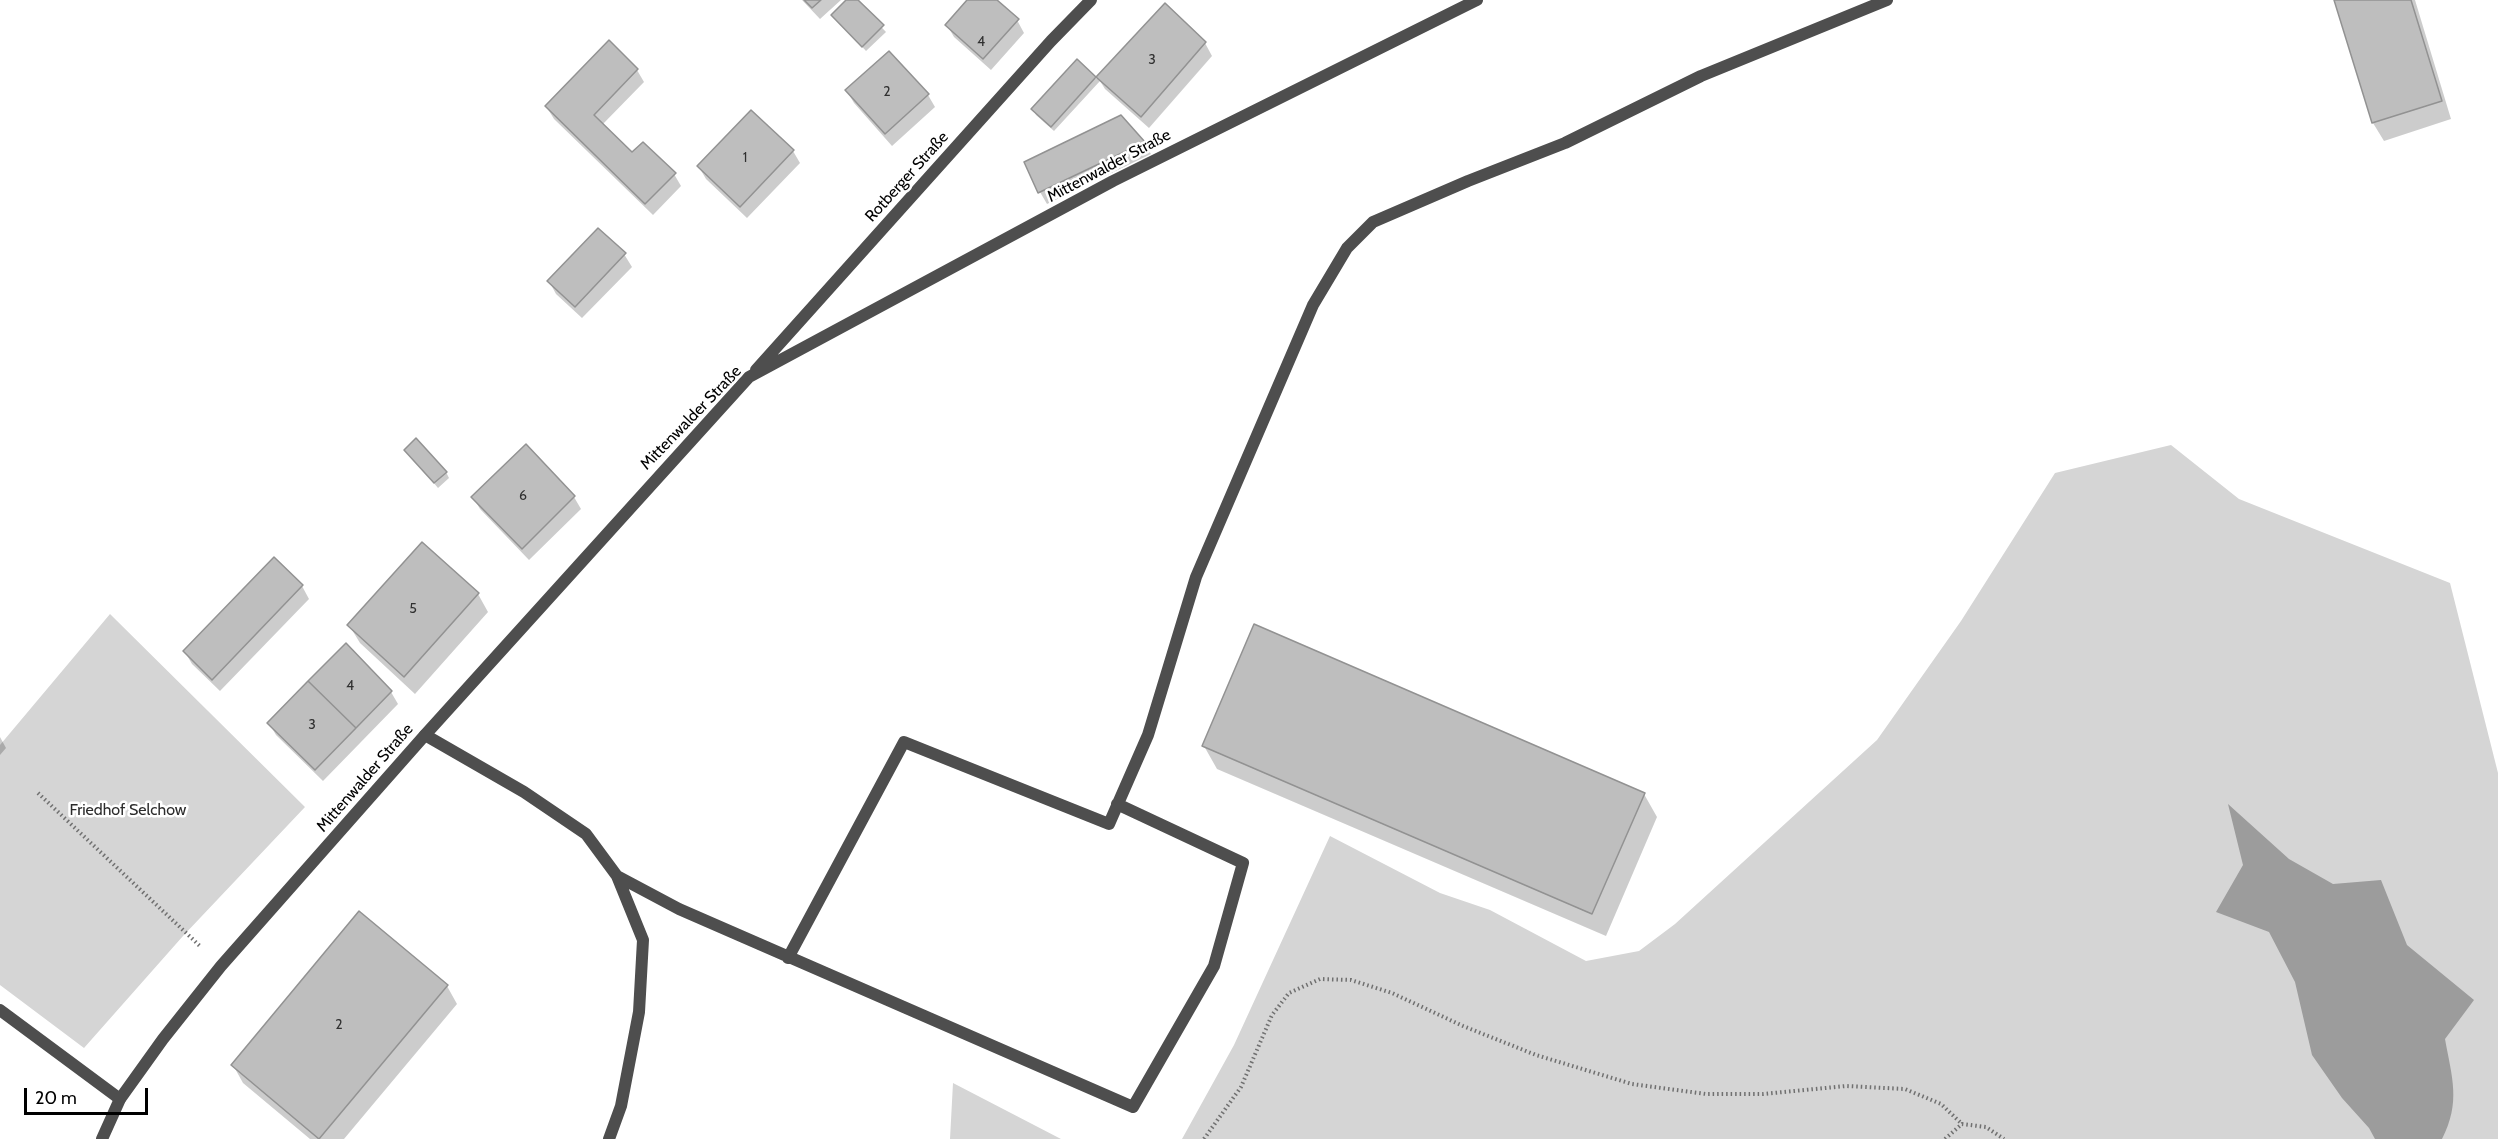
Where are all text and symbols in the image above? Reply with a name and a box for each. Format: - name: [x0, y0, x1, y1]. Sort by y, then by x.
- house number: 4: [977, 34, 985, 50]
- house number: 3: [1148, 52, 1156, 68]
- house number: 2: [883, 84, 891, 100]
- street label: Mittenwalder Straße: [1044, 125, 1174, 207]
- street label: Rotberger Straße: [861, 128, 953, 226]
- house number: 1: [743, 150, 747, 166]
- street label: Mittenwalder Straße: [636, 362, 746, 474]
- house number: 6: [519, 488, 527, 504]
- house number: 5: [409, 601, 417, 617]
- house number: 4: [346, 678, 354, 694]
- house number: 3: [308, 717, 316, 733]
- street label: Mittenwalder Straße: [313, 720, 417, 836]
- park label: Friedhof Selchow: [70, 800, 186, 820]
- house number: 2: [335, 1017, 343, 1033]
- scale bar: [27, 1076, 152, 1114]
- text: 20 m: [35, 1087, 77, 1109]

